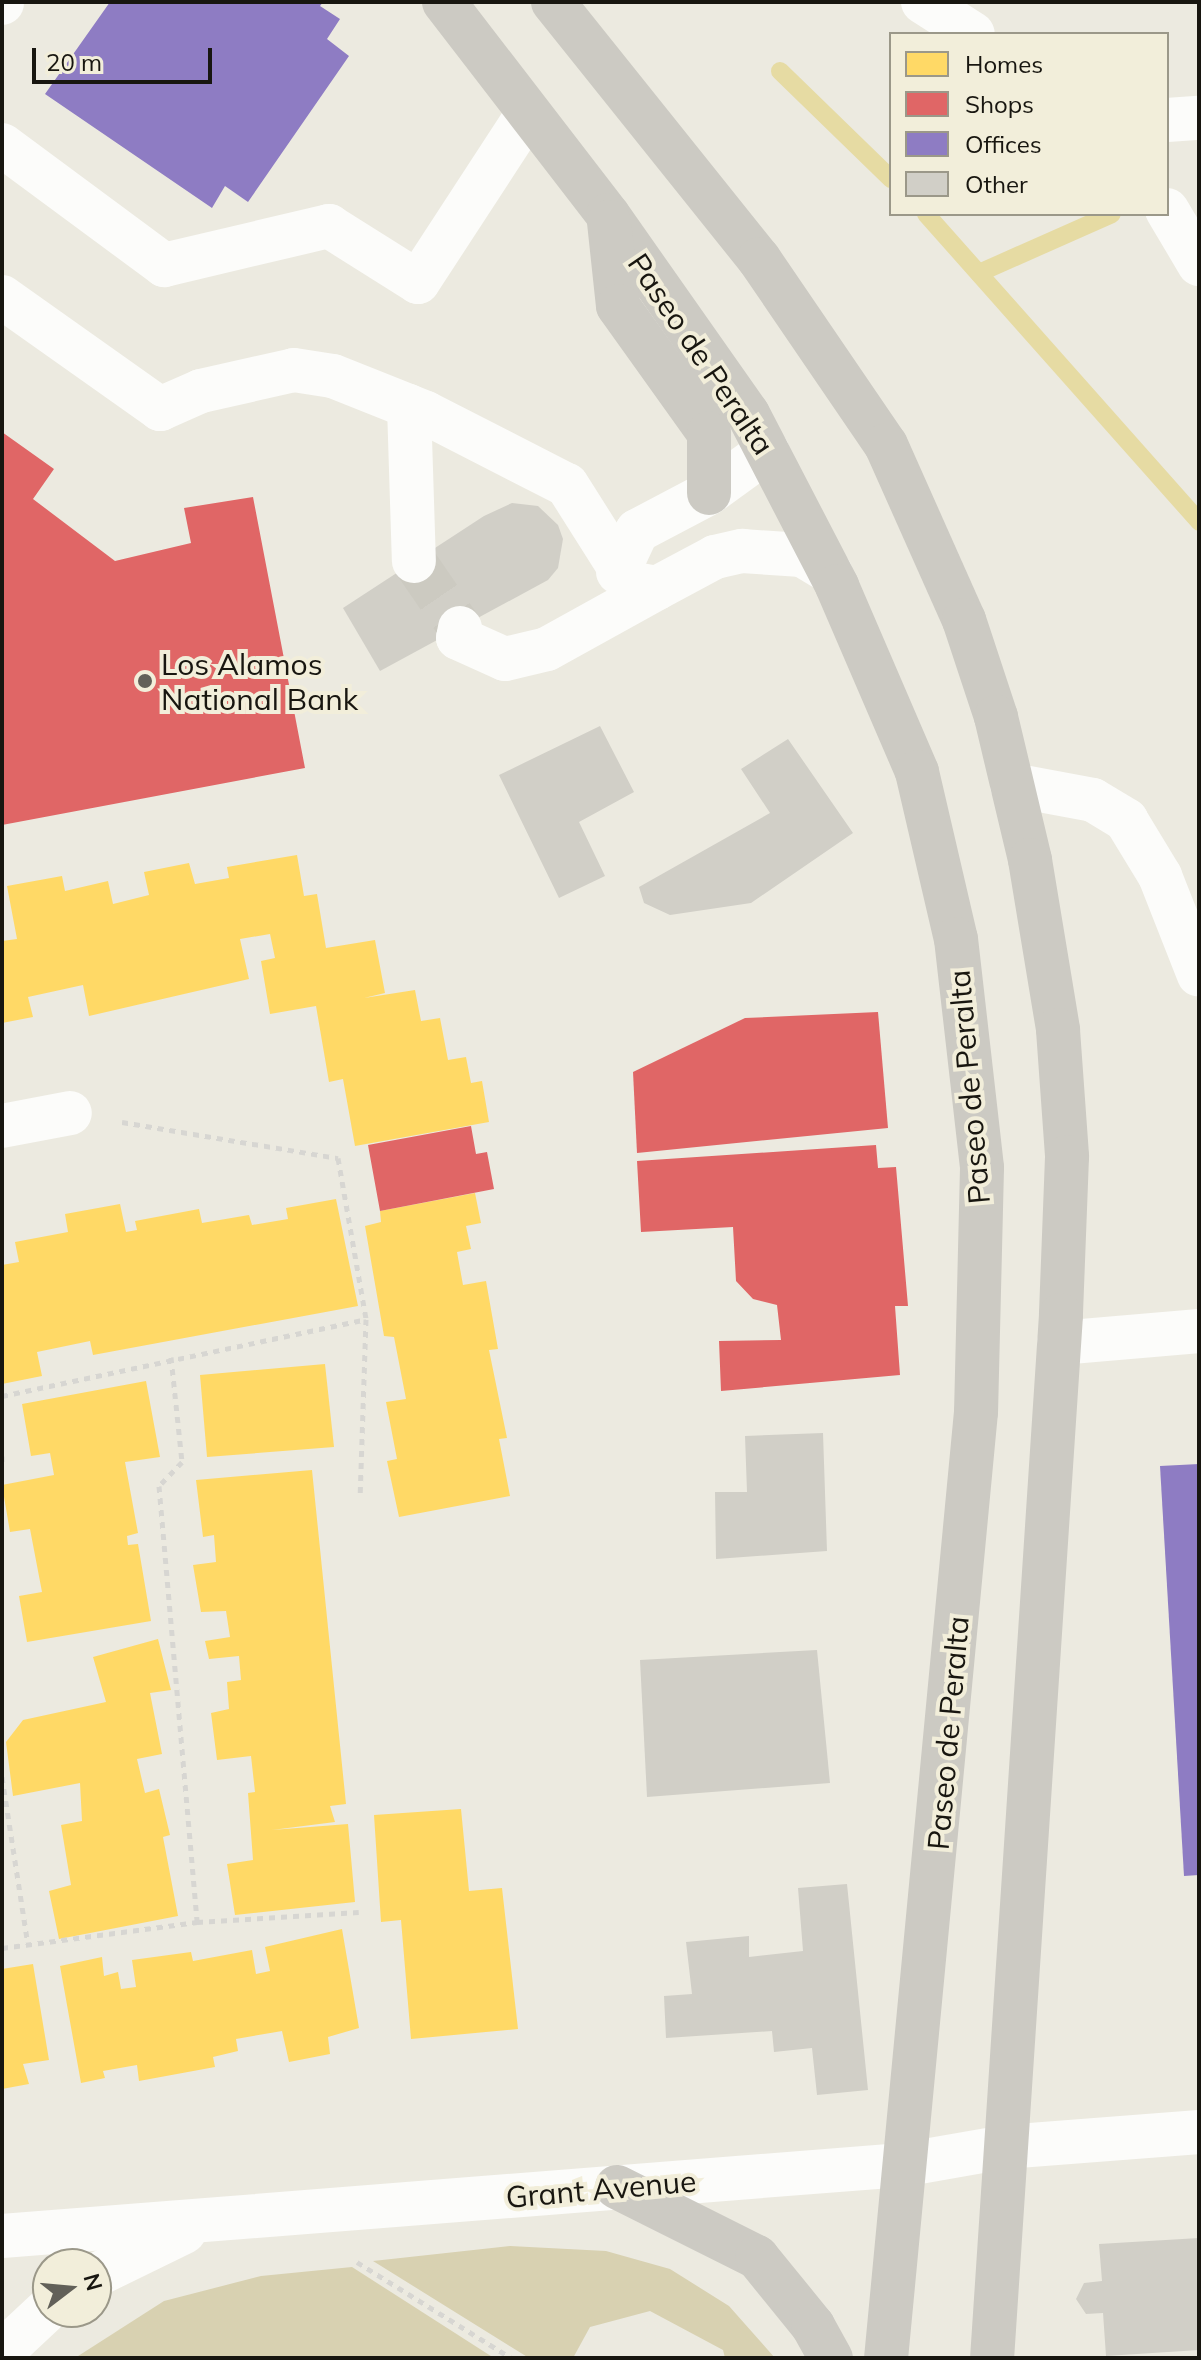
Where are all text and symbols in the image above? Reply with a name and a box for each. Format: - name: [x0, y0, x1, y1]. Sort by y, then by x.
- scale bar: [36, 32, 216, 82]
- legend: [889, 32, 1169, 216]
- text: 20 m: [46, 47, 102, 77]
- text: Homes: [965, 49, 1043, 79]
- text: Shops: [965, 89, 1034, 119]
- text: Offices: [965, 129, 1042, 159]
- text: Other: [965, 169, 1028, 199]
- street label: Paseo de Peralta: [620, 247, 782, 461]
- place label: Los Alamos National Bank: [161, 646, 358, 716]
- marker: Los Alamos National Bank: [136, 672, 154, 690]
- street label: Paseo de Peralta: [941, 969, 997, 1205]
- street label: Paseo de Peralta: [920, 1615, 976, 1851]
- street label: Grant Avenue: [504, 2163, 698, 2215]
- north arrow: [32, 2248, 112, 2328]
- text: N: [77, 2270, 109, 2294]

